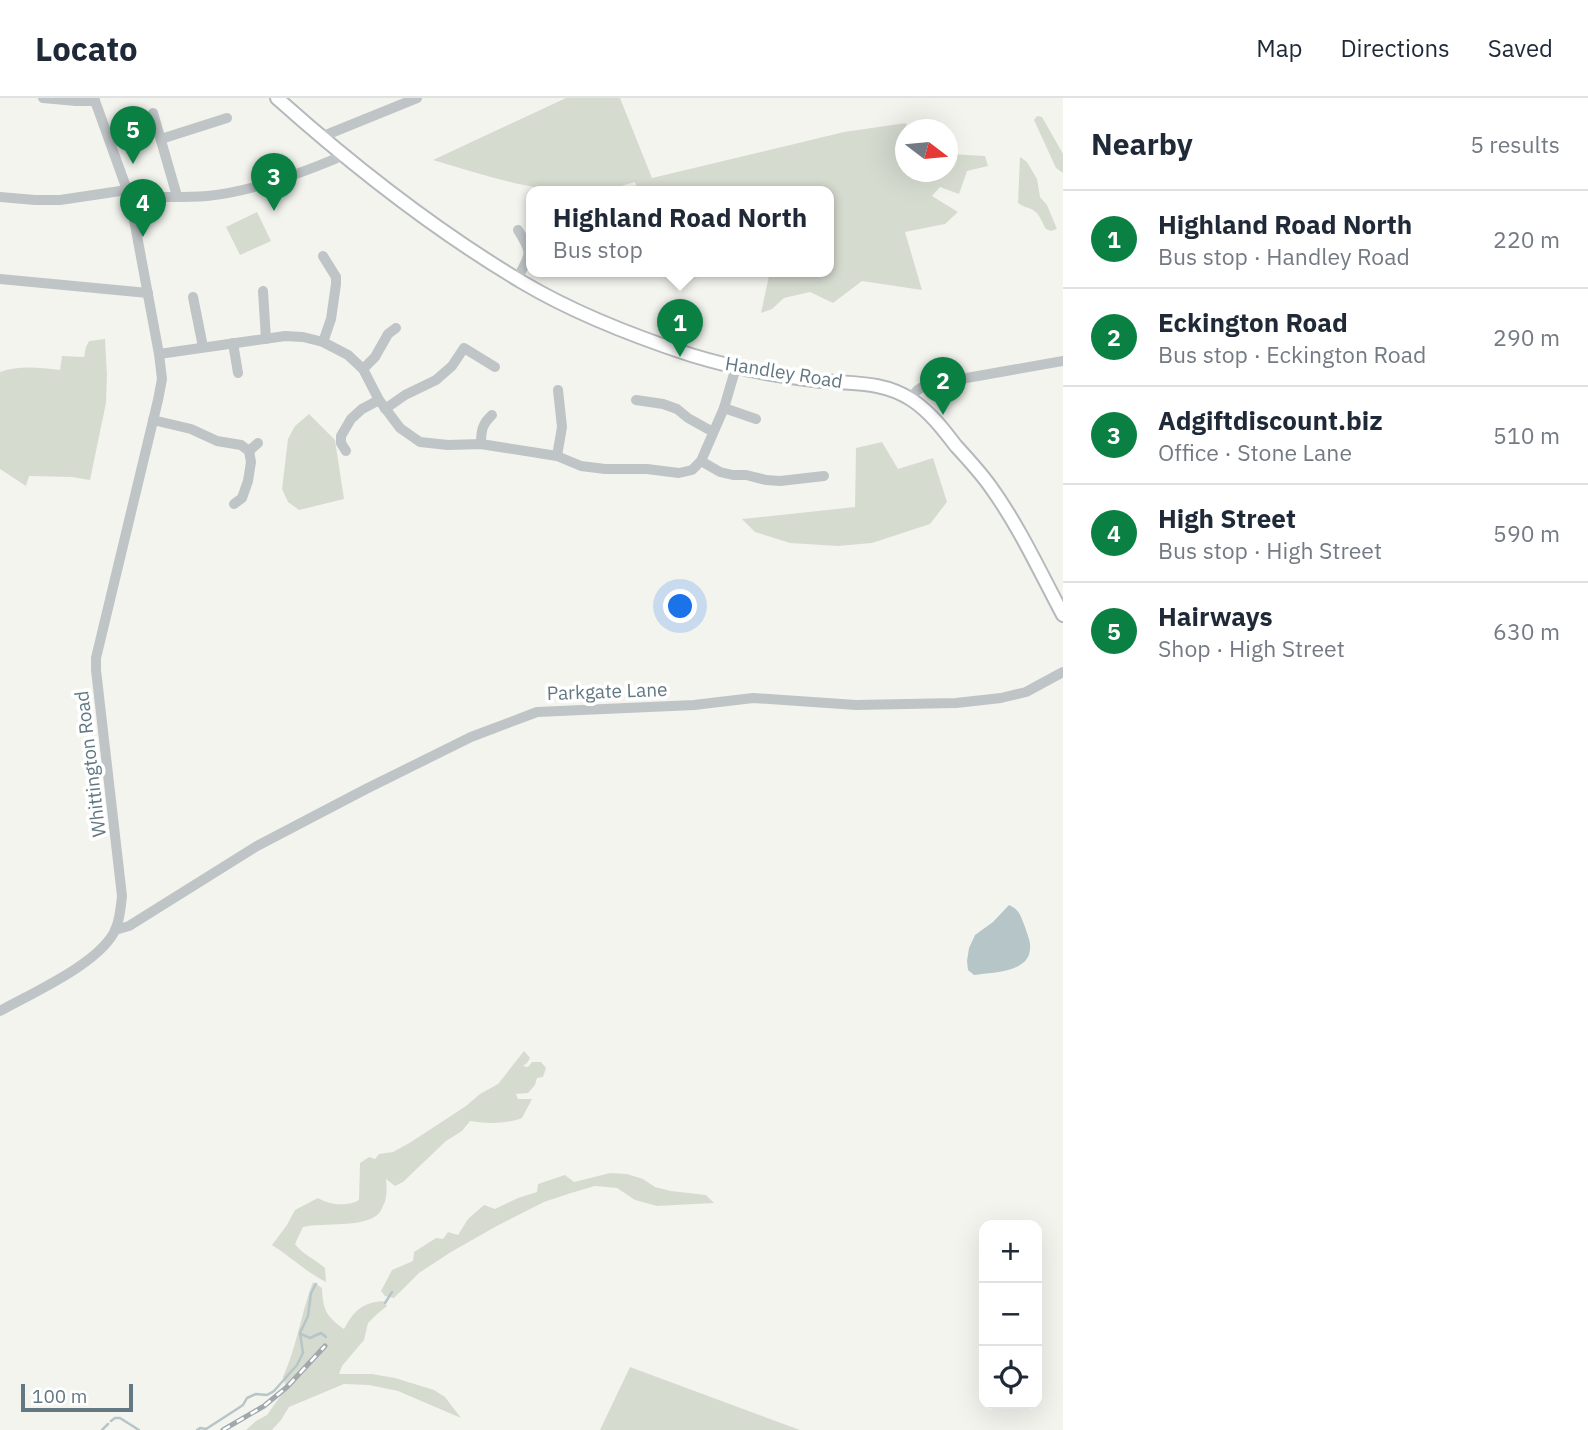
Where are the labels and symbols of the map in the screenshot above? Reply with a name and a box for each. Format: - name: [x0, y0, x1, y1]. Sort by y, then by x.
- pin: 5: [110, 106, 156, 164]
- north arrow: [895, 119, 958, 182]
- pin: 3: [251, 153, 297, 211]
- pin: 4: [120, 179, 166, 237]
- pin: 1: [657, 299, 703, 357]
- street label: Handley Road: [724, 351, 844, 393]
- pin: 2: [920, 357, 966, 415]
- your location: [663, 589, 697, 623]
- street label: Parkgate Lane: [546, 677, 668, 705]
- street label: Whittington Road: [69, 689, 111, 839]
- scale bar: [21, 1381, 133, 1413]

